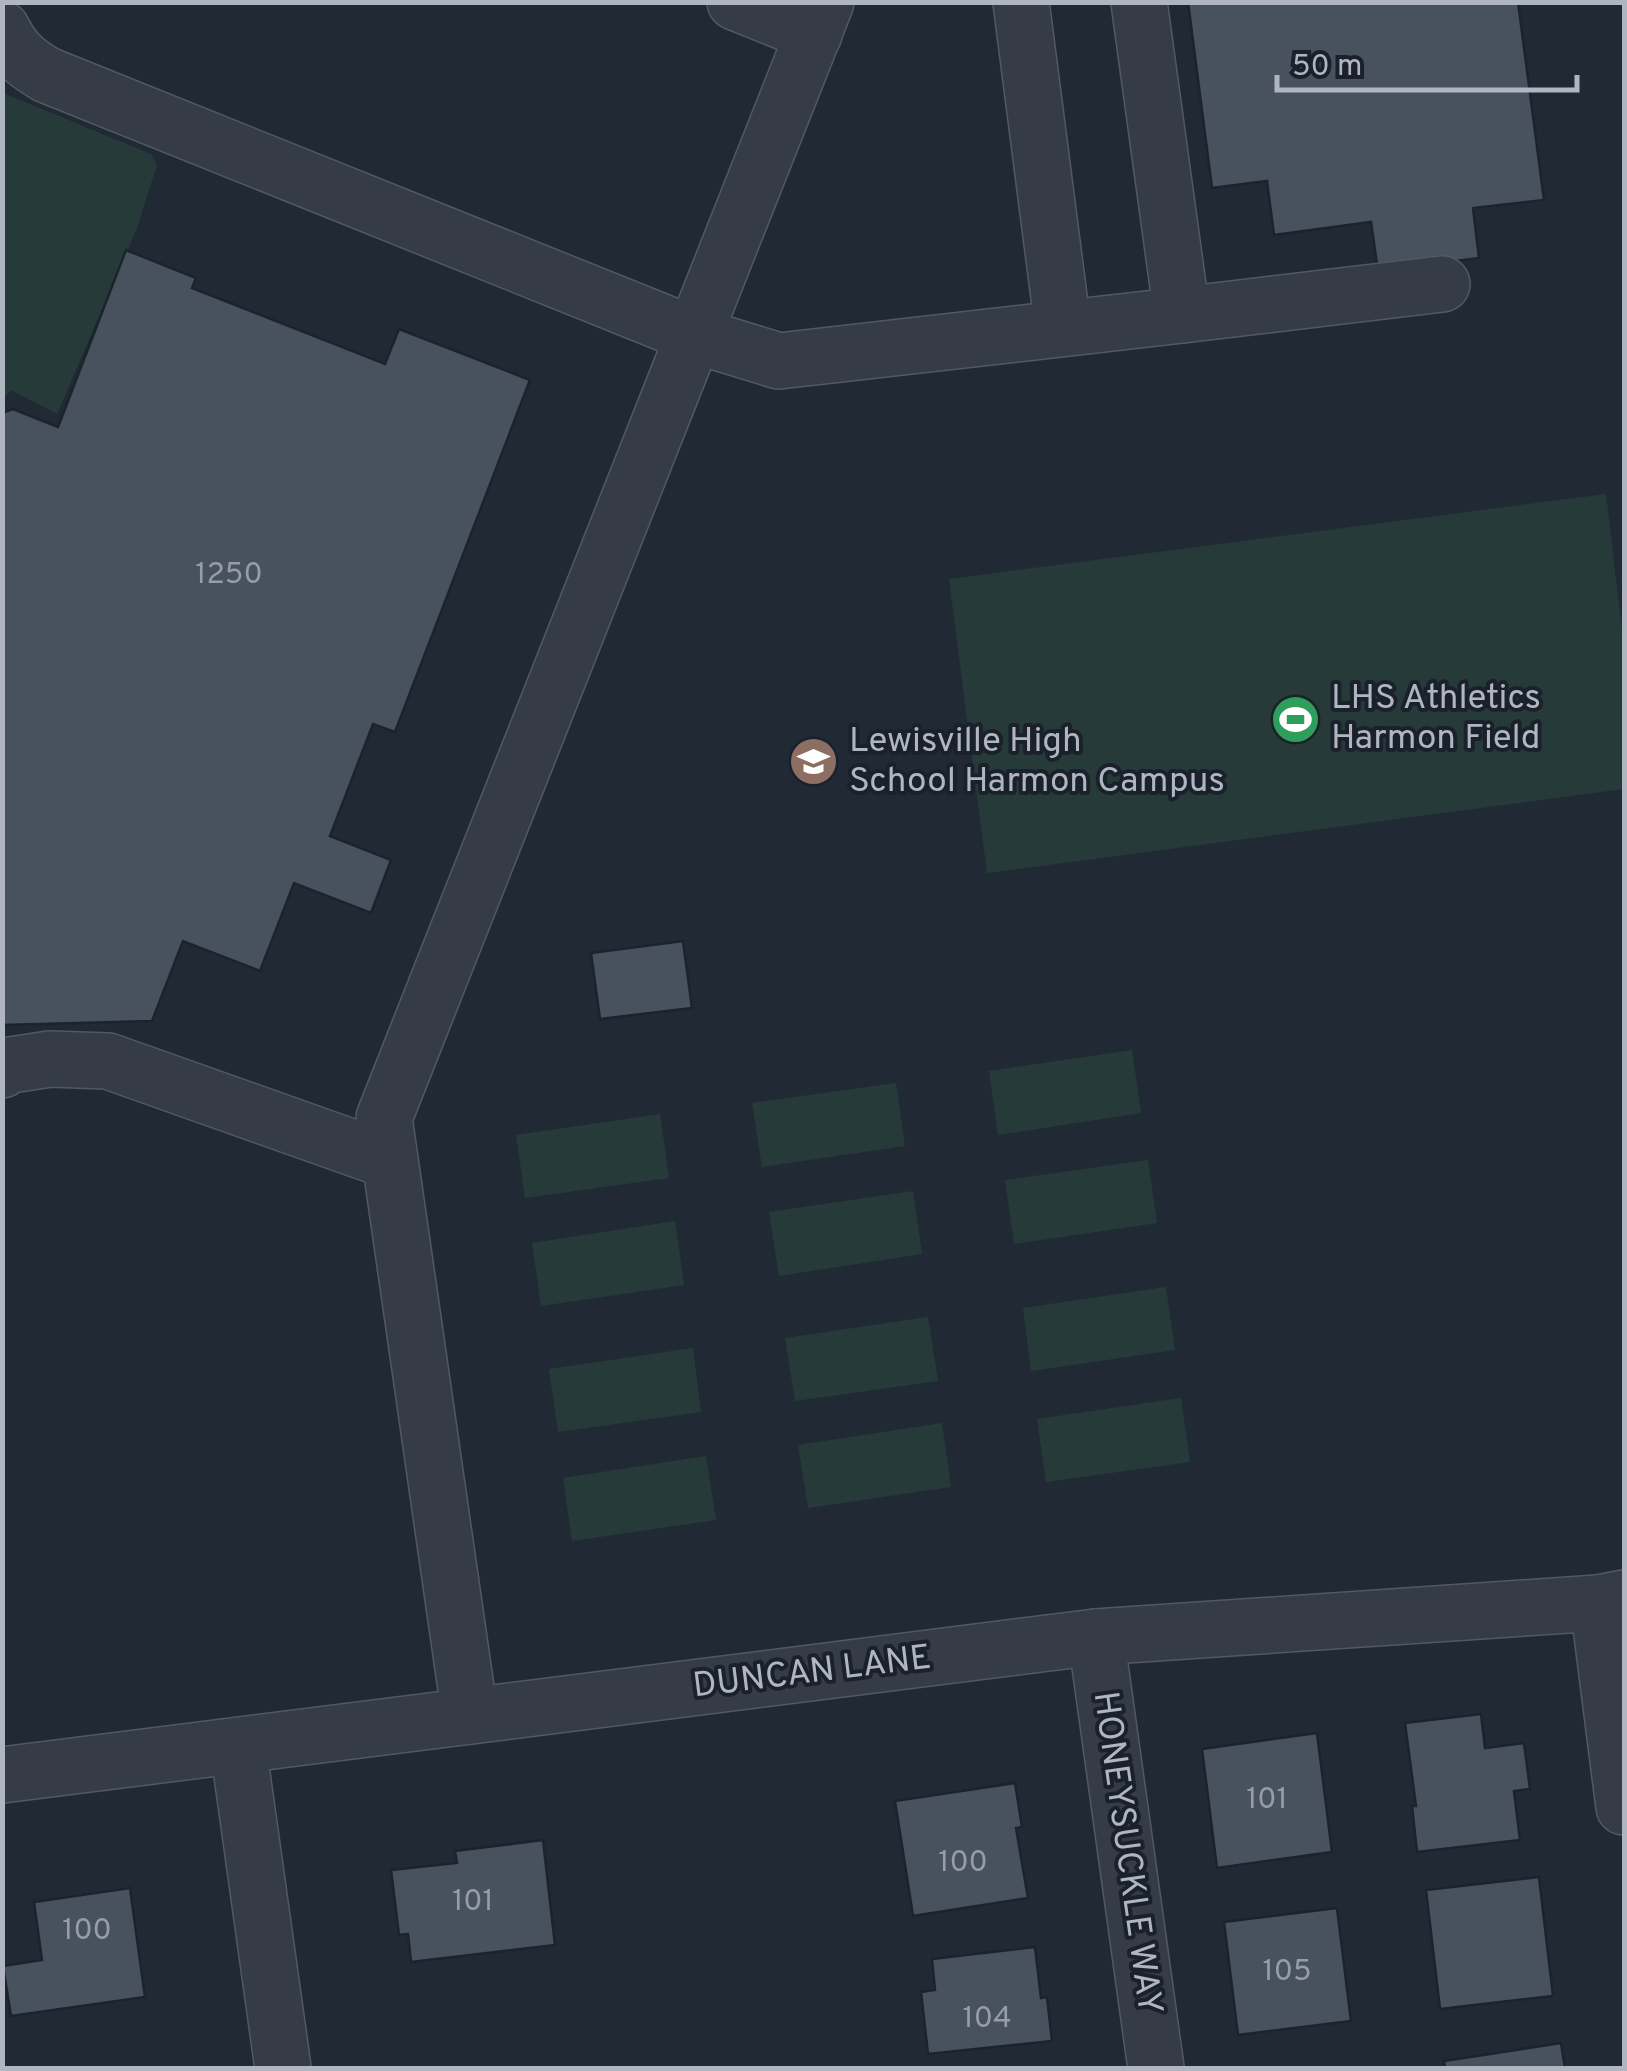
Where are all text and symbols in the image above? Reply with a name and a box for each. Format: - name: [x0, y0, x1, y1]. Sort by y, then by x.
- scale bar: [1277, 30, 1577, 92]
- text: 50 m: [1292, 49, 1362, 86]
- house number: 1250: [195, 557, 263, 594]
- place label: LHS Athletics Harmon Field: [1331, 677, 1541, 761]
- sports icon: LHS Athletics Harmon Field: [1270, 693, 1322, 745]
- place label: Lewisville High School Harmon Campus: [849, 720, 1225, 804]
- school or university icon: Lewisville High School Harmon Campus: [788, 736, 840, 788]
- street label: DUNCAN LANE: [690, 1637, 934, 1709]
- street label: HONEYSUCKLE WAY: [1082, 1689, 1170, 2017]
- house number: 101: [1246, 1782, 1288, 1819]
- house number: 100: [938, 1845, 988, 1882]
- house number: 101: [452, 1884, 494, 1921]
- house number: 100: [62, 1913, 112, 1950]
- house number: 105: [1262, 1954, 1312, 1991]
- house number: 104: [962, 2001, 1012, 2038]

